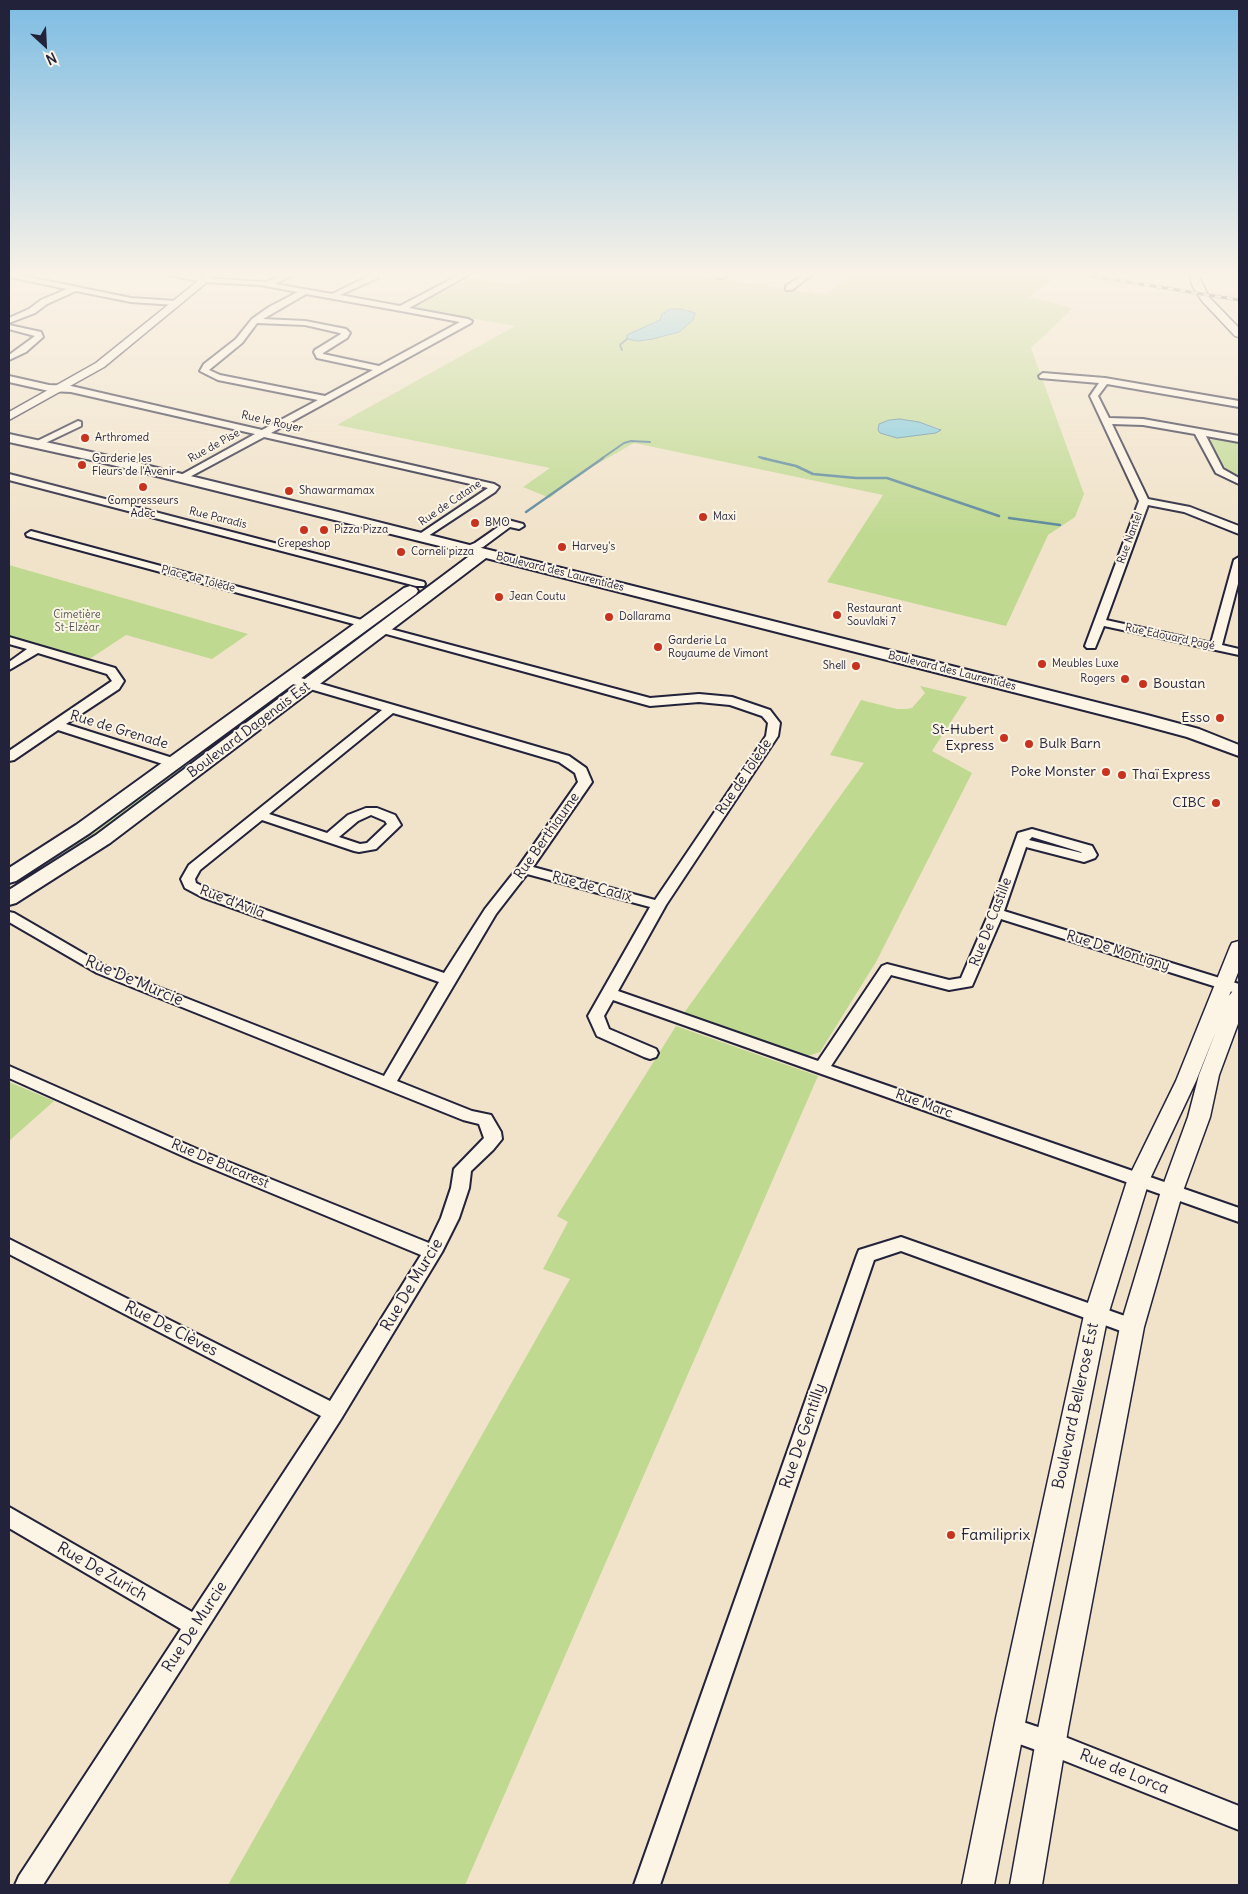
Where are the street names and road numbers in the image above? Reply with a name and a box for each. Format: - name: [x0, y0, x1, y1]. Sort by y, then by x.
- street label: Rue le Royer: [240, 409, 304, 435]
- street label: Rue de Pise: [186, 426, 242, 466]
- street label: Rue de Catane: [416, 477, 484, 529]
- street label: Rue Paradis: [188, 504, 248, 532]
- street label: Rue Nantel: [1115, 510, 1145, 566]
- street label: Boulevard des Laurentides: [495, 550, 625, 594]
- street label: Place de Tolède: [160, 563, 236, 595]
- street label: Rue Edouard Pagé: [1124, 621, 1216, 653]
- street label: Boulevard des Laurentides: [887, 649, 1017, 693]
- street label: Boulevard Dagenais Est: [184, 678, 314, 782]
- street label: Rue de Grenade: [68, 707, 170, 753]
- street label: Rue de Tolède: [713, 736, 775, 818]
- street label: Rue Berthiaume: [511, 789, 583, 883]
- street label: Rue de Cadix: [550, 868, 634, 906]
- street label: Rue De Castille: [966, 875, 1016, 969]
- street label: Rue d'Avila: [197, 882, 267, 922]
- street label: Rue De Montigny: [1064, 927, 1172, 975]
- street label: Rue De Murcie: [82, 952, 186, 1010]
- street label: Rue Marc: [893, 1086, 955, 1122]
- street label: Rue De Bucarest: [168, 1136, 272, 1192]
- street label: Rue De Murcie: [377, 1235, 447, 1335]
- street label: Rue De Clèves: [121, 1297, 221, 1361]
- street label: Boulevard Bellerose Est: [1049, 1321, 1103, 1491]
- street label: Rue De Gentilly: [776, 1381, 830, 1491]
- street label: Rue De Zurich: [53, 1538, 151, 1606]
- street label: Rue De Murcie: [158, 1578, 232, 1676]
- street label: Rue de Lorca: [1077, 1745, 1171, 1799]

